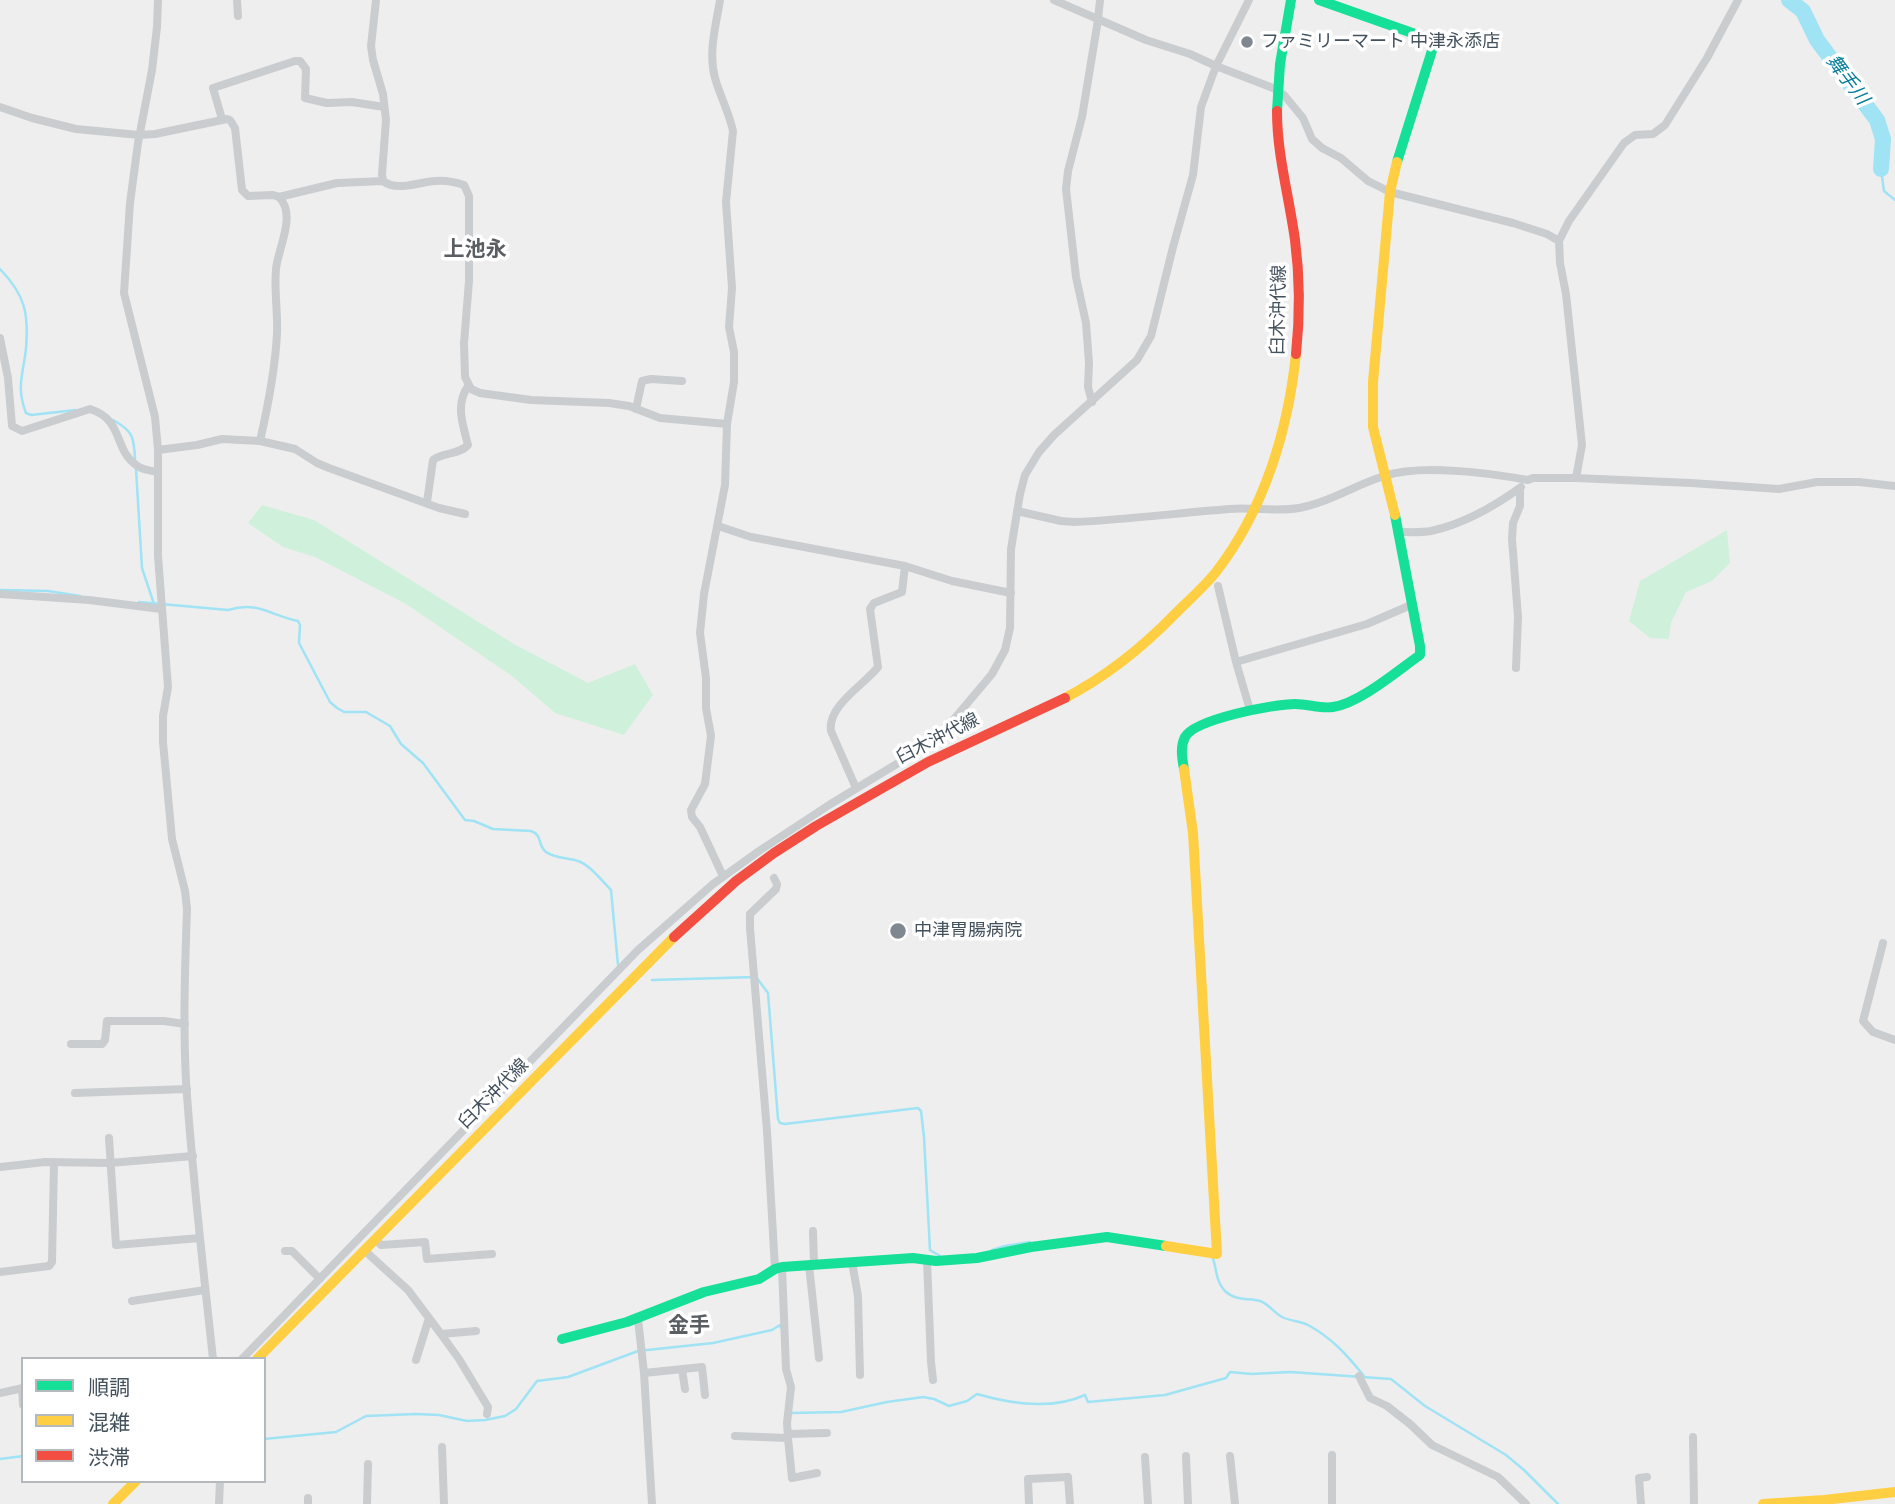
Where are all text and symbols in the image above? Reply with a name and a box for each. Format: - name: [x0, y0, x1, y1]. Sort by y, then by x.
- place label: ファミリーマート 中津永添店: [1261, 31, 1500, 53]
- marker: ファミリーマート 中津永添店: [1239, 34, 1255, 50]
- water label: 舞手川: [1821, 50, 1873, 110]
- district label: 上池永: [444, 237, 506, 263]
- street label: 臼木沖代線: [1267, 265, 1291, 355]
- street label: 臼木沖代線: [893, 709, 983, 769]
- place label: 中津胃腸病院: [914, 920, 1022, 942]
- marker: 中津胃腸病院: [888, 921, 908, 941]
- street label: 臼木沖代線: [455, 1055, 533, 1133]
- district label: 金手: [668, 1313, 710, 1339]
- legend: [21, 1357, 266, 1483]
- text: 順調: [88, 1376, 130, 1399]
- text: 混雑: [88, 1411, 130, 1434]
- text: 渋滞: [88, 1446, 130, 1469]

